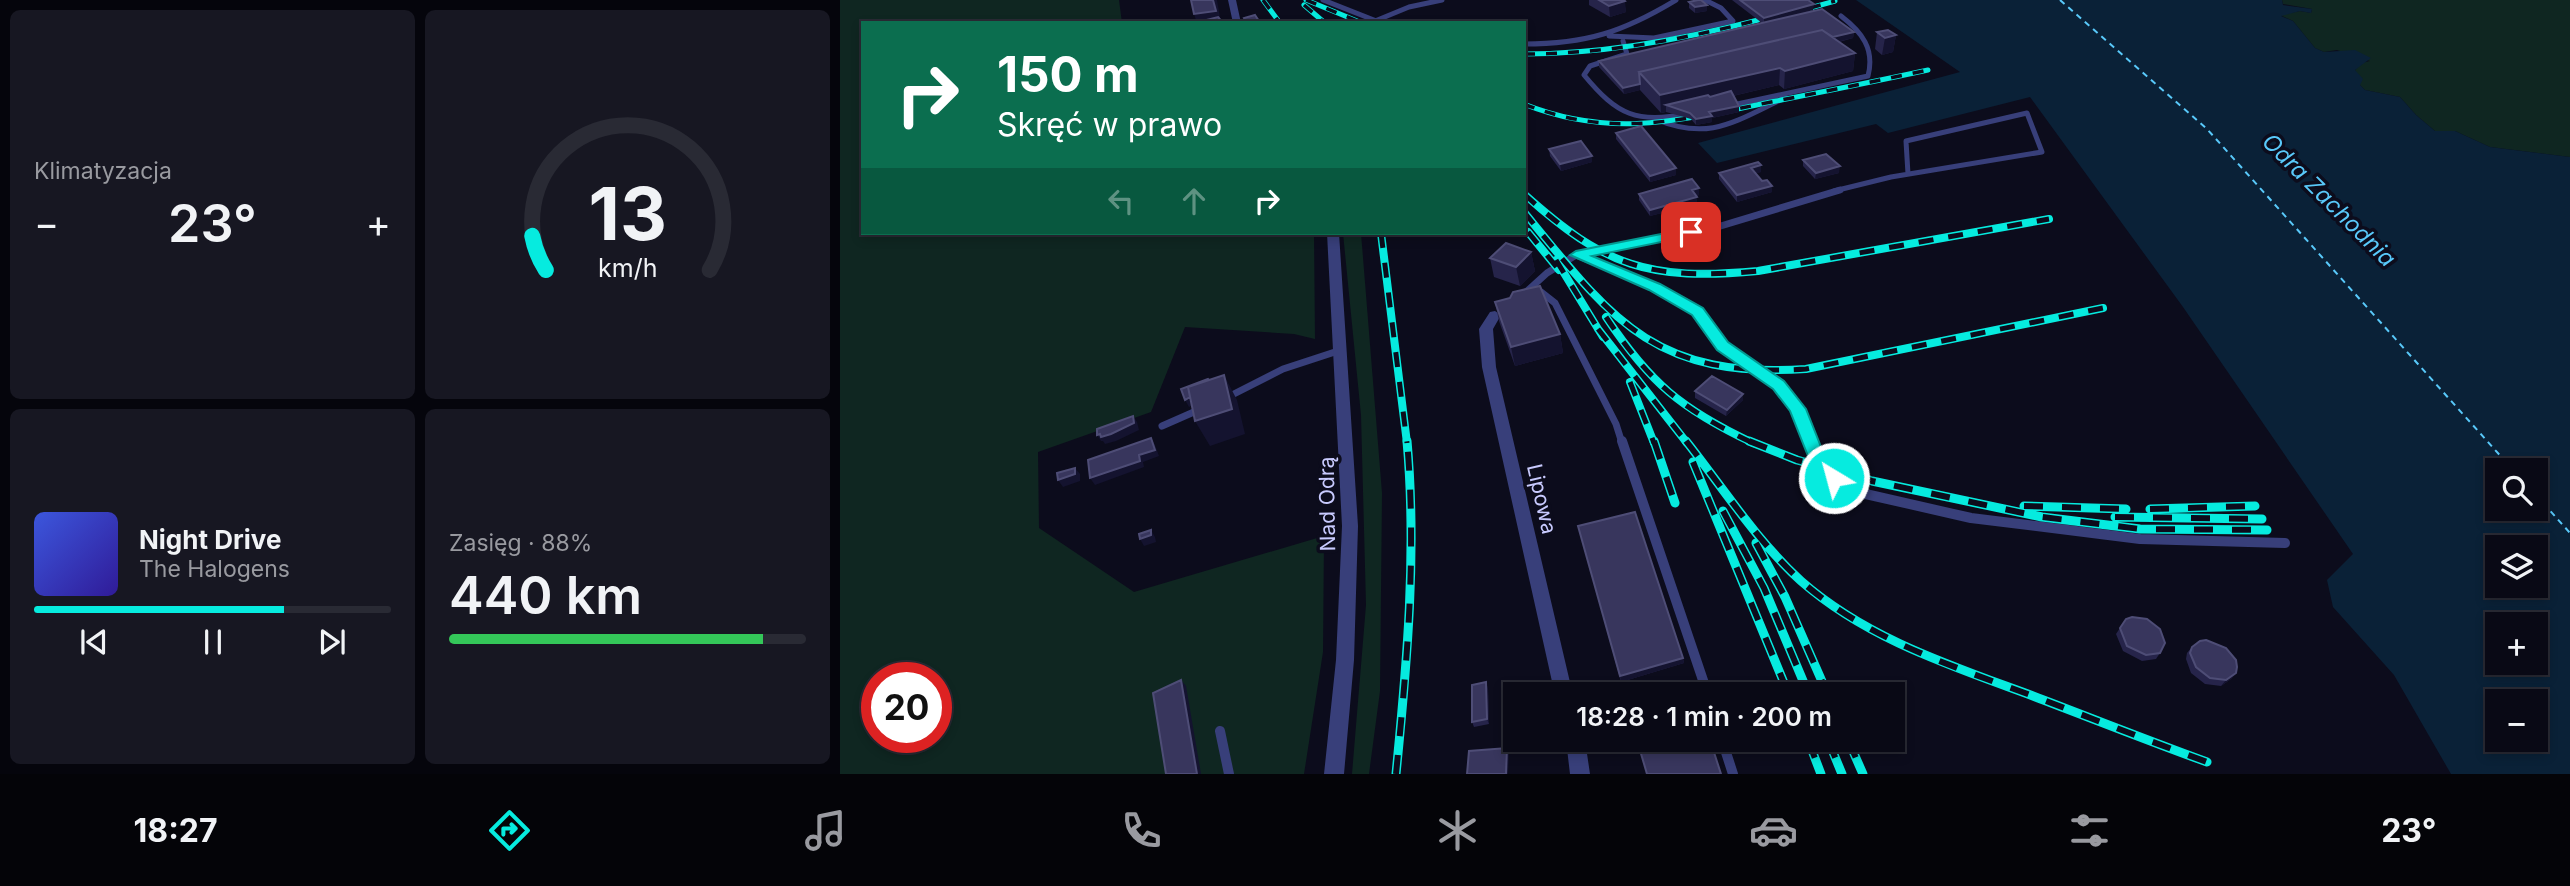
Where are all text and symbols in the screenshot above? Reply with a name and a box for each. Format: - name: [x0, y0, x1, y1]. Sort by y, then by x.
- text: 150 m: [997, 45, 1139, 104]
- icon: right: [882, 49, 973, 140]
- text: Skręć w prawo: [997, 105, 1222, 144]
- water label: Odra Zachodnia: [2256, 127, 2402, 273]
- text: Klimatyzacja: [34, 157, 172, 185]
- text: 13: [588, 170, 667, 259]
- icon: left: [1102, 182, 1140, 220]
- icon: ahead: [1175, 182, 1213, 220]
- icon: right: [1248, 182, 1286, 220]
- text: 23°: [168, 192, 257, 255]
- text: −: [34, 200, 59, 246]
- text: +: [366, 200, 391, 246]
- pin: [1661, 202, 1721, 262]
- icon: arrive: [1672, 213, 1710, 251]
- text: km/h: [598, 253, 657, 283]
- position arrow: [1797, 441, 1871, 515]
- street label: Nad Odrą: [1314, 456, 1340, 552]
- map controls: [2485, 458, 2548, 752]
- button: search: [2485, 458, 2548, 521]
- street label: Lipowa: [1522, 462, 1562, 536]
- text: Night Drive: [139, 524, 281, 555]
- text: Zasięg · 88%: [449, 529, 592, 557]
- button: layers: [2485, 535, 2548, 598]
- text: The Halogens: [139, 555, 290, 583]
- text: 440 km: [449, 564, 642, 627]
- button: +: [2485, 612, 2548, 675]
- icon: previous: [75, 623, 113, 661]
- icon: pause: [194, 623, 232, 661]
- icon: next: [313, 623, 351, 661]
- speed limit sign: 20: [861, 662, 952, 753]
- button: −: [2485, 689, 2548, 752]
- text: 18:28 · 1 min · 200 m: [1576, 701, 1832, 732]
- icon: directions: [485, 806, 534, 855]
- icon: music: [801, 806, 850, 855]
- icon: phone: [1117, 806, 1166, 855]
- icon: climate: [1433, 806, 1482, 855]
- icon: car: [1749, 806, 1798, 855]
- icon: filters: [2065, 806, 2114, 855]
- text: 18:27: [134, 811, 218, 850]
- text: 23°: [2381, 811, 2436, 850]

